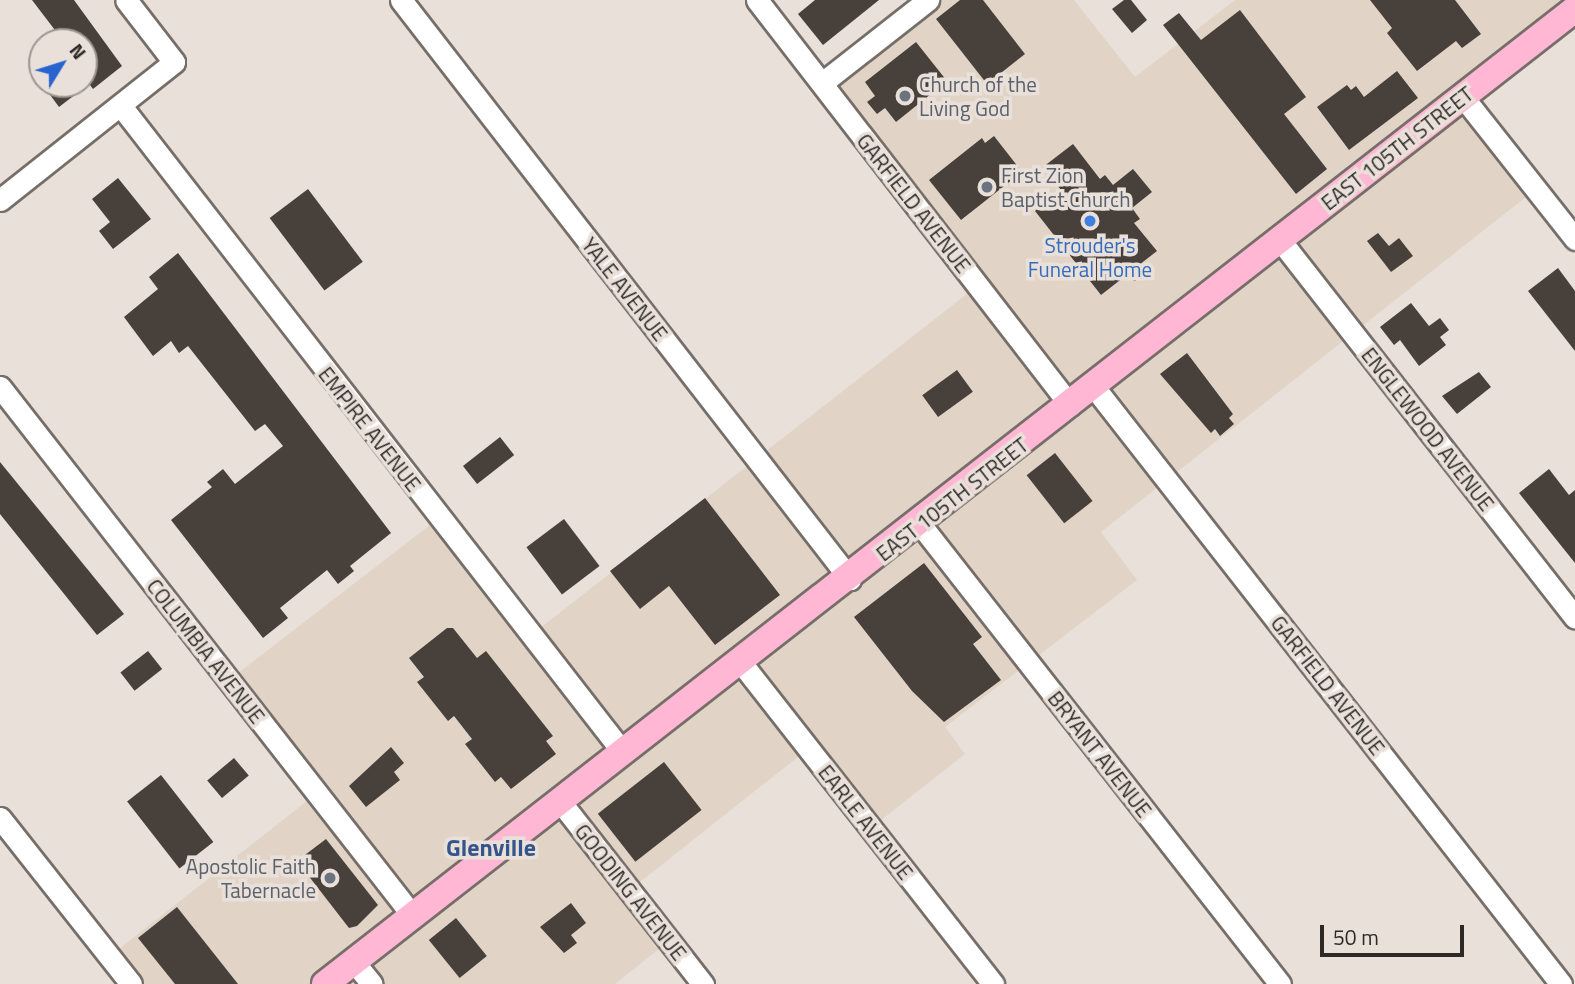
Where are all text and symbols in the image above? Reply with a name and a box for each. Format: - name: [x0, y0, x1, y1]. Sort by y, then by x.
- north arrow: [28, 28, 98, 98]
- text: N: [63, 37, 94, 65]
- place label: Church of the Living God: [919, 71, 1037, 121]
- street label: EAST 105TH STREET: [1316, 81, 1478, 215]
- marker: Church of the Living God: [897, 88, 913, 104]
- street label: GARFIELD AVENUE: [852, 128, 976, 278]
- place label: First Zion Baptist Church: [1001, 162, 1131, 212]
- marker: First Zion Baptist Church: [979, 179, 995, 195]
- marker: Strouder's Funeral Home: [1082, 213, 1098, 229]
- street label: YALE AVENUE: [577, 232, 673, 346]
- place label: Strouder's Funeral Home: [1028, 232, 1152, 282]
- street label: ENGLEWOOD AVENUE: [1357, 342, 1499, 516]
- street label: EMPIRE AVENUE: [314, 362, 426, 496]
- street label: EAST 105TH STREET: [871, 432, 1033, 566]
- street label: COLUMBIA AVENUE: [142, 574, 270, 728]
- street label: GARFIELD AVENUE: [1266, 610, 1390, 760]
- street label: BRYANT AVENUE: [1043, 686, 1157, 822]
- street label: EARLE AVENUE: [813, 760, 919, 884]
- street label: GOODING AVENUE: [570, 819, 692, 965]
- district label: Glenville: [446, 834, 536, 862]
- place label: Apostolic Faith Tabernacle: [186, 853, 316, 903]
- marker: Apostolic Faith Tabernacle: [322, 870, 338, 886]
- scale bar: [1323, 911, 1466, 955]
- text: 50 m: [1333, 921, 1379, 953]

